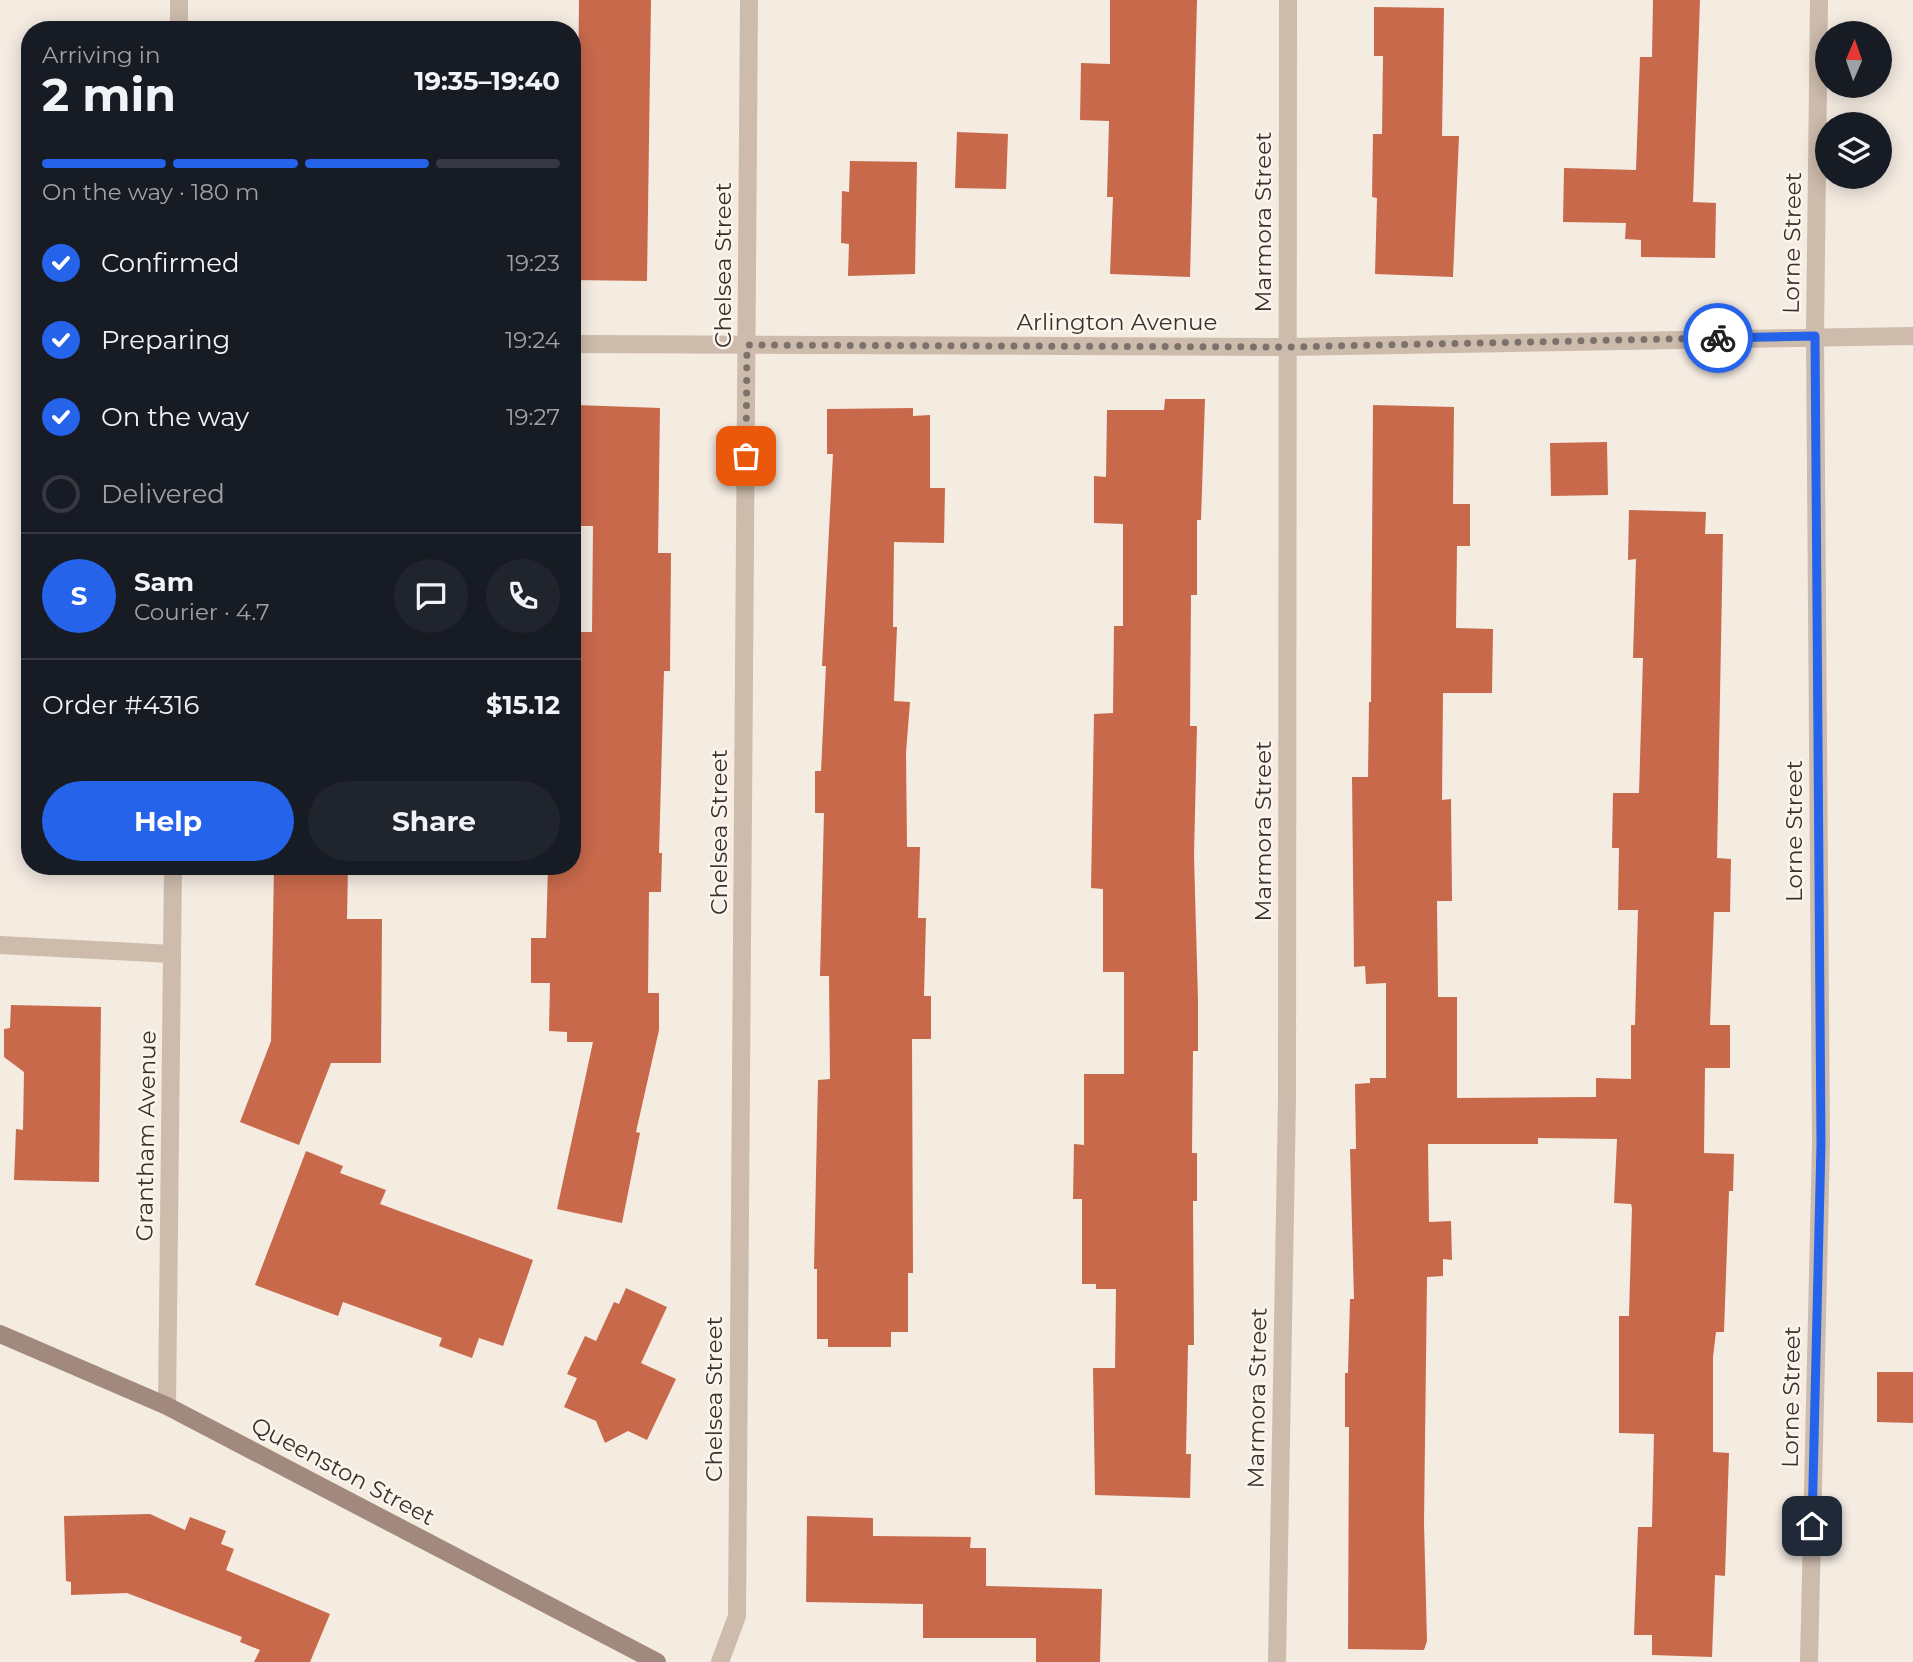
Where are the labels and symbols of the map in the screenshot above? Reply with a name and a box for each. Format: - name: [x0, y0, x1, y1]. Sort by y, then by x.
- north arrow: [1815, 21, 1892, 98]
- street label: Marmora Street: [1249, 132, 1277, 312]
- street label: Lorne Street: [1777, 172, 1807, 314]
- street label: Chelsea Street: [709, 182, 737, 348]
- courier: [1683, 303, 1753, 373]
- street label: Arlington Avenue: [1017, 308, 1217, 336]
- pin: [716, 426, 776, 486]
- street label: Marmora Street: [1249, 741, 1277, 921]
- street label: Chelsea Street: [705, 749, 733, 915]
- street label: Lorne Street: [1780, 760, 1808, 902]
- street label: Grantham Avenue: [130, 1030, 162, 1242]
- street label: Marmora Street: [1241, 1307, 1273, 1489]
- street label: Chelsea Street: [700, 1316, 728, 1482]
- street label: Lorne Street: [1776, 1326, 1806, 1468]
- street label: Queenston Street: [246, 1411, 440, 1531]
- pin: [1782, 1496, 1842, 1556]

